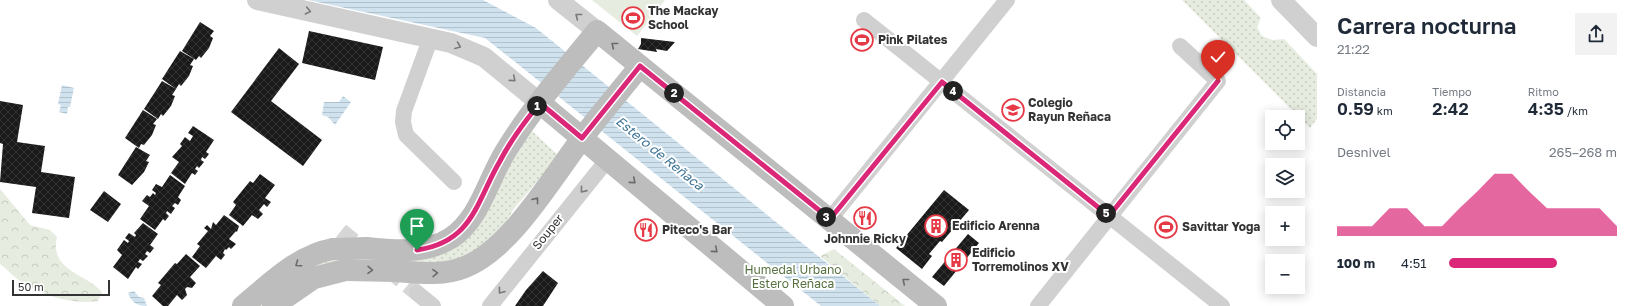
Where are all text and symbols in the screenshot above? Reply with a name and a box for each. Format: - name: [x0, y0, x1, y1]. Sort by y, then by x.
- place label: The Mackay School: [648, 3, 719, 32]
- sports icon: The Mackay School: [620, 5, 646, 31]
- one-way arrow: [305, 7, 312, 15]
- text: Carrera nocturna: [1337, 12, 1516, 39]
- one-way arrow: [575, 13, 582, 20]
- button: share: [1575, 13, 1617, 55]
- sports icon: Pink Pilates: [849, 27, 875, 53]
- place label: Pink Pilates: [878, 32, 948, 47]
- pin: [1201, 40, 1235, 81]
- one-way arrow: [454, 41, 461, 49]
- text: 21:22: [1337, 41, 1370, 57]
- one-way arrow: [612, 42, 619, 49]
- icon: check: [1207, 46, 1229, 68]
- one-way arrow: [508, 75, 515, 82]
- pin: 4: [943, 81, 963, 101]
- pin: 2: [664, 83, 684, 103]
- text: 4: [950, 84, 956, 97]
- text: Distancia: [1337, 85, 1386, 98]
- text: Tiempo: [1432, 85, 1472, 98]
- text: Ritmo: [1528, 85, 1559, 98]
- text: 2: [671, 86, 677, 99]
- place label: Colegio Rayun Reñaca: [1028, 95, 1111, 124]
- pin: 1: [527, 96, 547, 116]
- school or university icon: Colegio Rayun Reñaca: [1000, 97, 1026, 123]
- text: 0.59: [1337, 98, 1374, 119]
- text: 2:42: [1432, 98, 1469, 119]
- text: 4:35: [1528, 98, 1564, 119]
- text: 1: [534, 99, 540, 112]
- text: km: [1374, 104, 1393, 117]
- text: /km: [1564, 104, 1588, 117]
- map controls: [1265, 110, 1305, 294]
- button: locate: [1265, 110, 1305, 150]
- water label: Estero de Reñaca: [613, 113, 708, 194]
- text: Desnivel: [1337, 144, 1391, 160]
- text: 265–268 m: [1549, 144, 1617, 160]
- button: layers: [1265, 158, 1305, 198]
- one-way arrow: [629, 177, 636, 184]
- one-way arrow: [580, 185, 587, 192]
- one-way arrow: [531, 198, 538, 205]
- pin: 5: [1096, 203, 1116, 223]
- restaurant icon: Johnnie Ricky: [852, 205, 878, 231]
- text: 5: [1103, 206, 1109, 219]
- button: +: [1265, 206, 1305, 246]
- pin: 3: [816, 207, 836, 227]
- pin: [400, 209, 434, 250]
- text: 3: [823, 210, 829, 223]
- street label: Souper: [529, 211, 567, 252]
- building icon: Edificio Arenna: [923, 213, 949, 239]
- sports icon: Savittar Yoga: [1153, 214, 1179, 240]
- icon: arrive: [406, 215, 428, 237]
- restaurant icon: Piteco's Bar: [633, 217, 659, 243]
- place label: Edificio Arenna: [952, 218, 1040, 233]
- place label: Savittar Yoga: [1182, 219, 1260, 234]
- place label: Piteco's Bar: [662, 222, 732, 237]
- place label: Johnnie Ricky: [824, 231, 907, 246]
- one-way arrow: [711, 245, 718, 252]
- place label: Edificio Torremolinos XV: [972, 245, 1069, 274]
- building icon: Edificio Torremolinos XV: [943, 247, 969, 273]
- button: −: [1265, 254, 1305, 294]
- text: 100 m: [1337, 255, 1375, 271]
- text: 4:51: [1401, 255, 1427, 271]
- one-way arrow: [295, 259, 302, 267]
- park label: Humedal Urbano Estero Reñaca: [744, 262, 842, 291]
- one-way arrow: [367, 266, 373, 275]
- one-way arrow: [432, 269, 438, 277]
- scale bar: [12, 278, 110, 297]
- one-way arrow: [903, 279, 910, 286]
- text: 50 m: [18, 280, 44, 293]
- one-way arrow: [499, 286, 506, 293]

